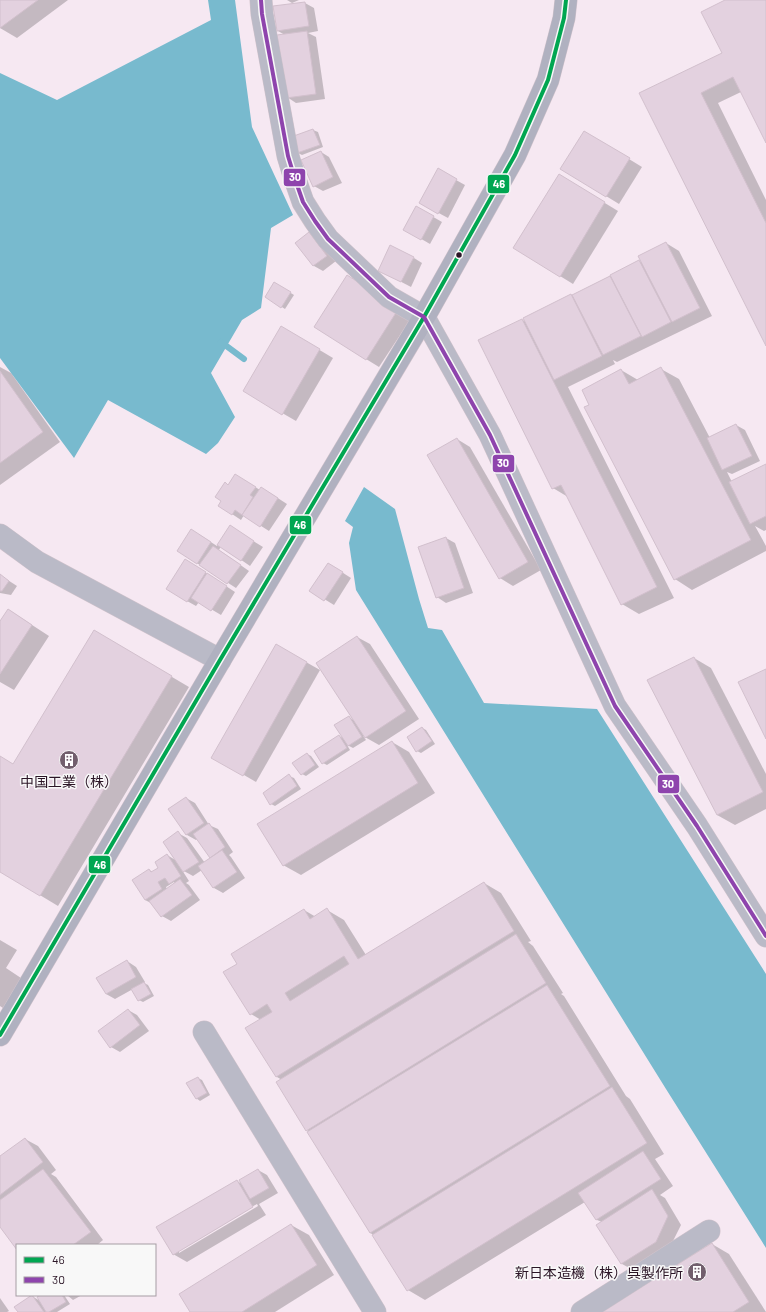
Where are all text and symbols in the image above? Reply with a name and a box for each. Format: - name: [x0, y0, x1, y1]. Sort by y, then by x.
- line badge: 30: [283, 168, 306, 187]
- text: 30: [289, 170, 301, 183]
- line badge: 46: [487, 174, 510, 194]
- text: 46: [493, 177, 505, 190]
- unlabelled marker: [454, 250, 464, 260]
- line badge: 30: [492, 454, 515, 473]
- text: 30: [497, 456, 509, 469]
- line badge: 46: [289, 515, 312, 535]
- text: 46: [294, 518, 306, 531]
- building icon: 中国工業（株）: [58, 749, 80, 771]
- place label: 中国工業（株）: [20, 773, 118, 790]
- line badge: 30: [657, 774, 680, 794]
- text: 30: [662, 777, 674, 790]
- line badge: 46: [88, 855, 111, 874]
- text: 46: [94, 858, 106, 871]
- legend: [16, 1244, 156, 1296]
- text: 46: [52, 1252, 65, 1266]
- building icon: 新日本造機（株）呉製作所: [686, 1261, 708, 1283]
- place label: 新日本造機（株）呉製作所: [515, 1264, 683, 1281]
- text: 30: [52, 1272, 65, 1286]

